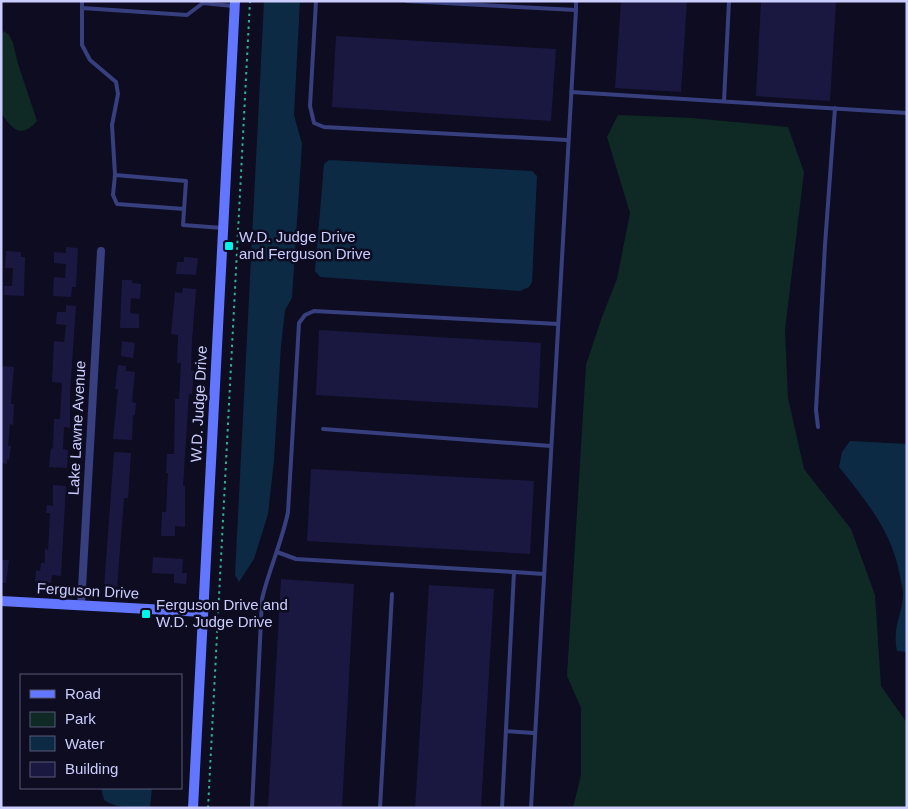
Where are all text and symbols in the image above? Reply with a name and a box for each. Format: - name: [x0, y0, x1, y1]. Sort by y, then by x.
- place label: W.D. Judge Drive and Ferguson Drive: [239, 228, 371, 262]
- marker: W.D. Judge Drive and Ferguson Drive: [223, 240, 235, 252]
- street label: W.D. Judge Drive: [187, 345, 210, 463]
- street label: Lake Lawne Avenue: [64, 360, 89, 496]
- street label: Ferguson Drive: [36, 579, 140, 602]
- place label: Ferguson Drive and W.D. Judge Drive: [156, 596, 288, 630]
- marker: Ferguson Drive and W.D. Judge Drive: [140, 608, 152, 620]
- legend: [20, 674, 182, 789]
- text: Road: [65, 685, 101, 702]
- text: Park: [65, 710, 96, 727]
- text: Water: [65, 735, 104, 752]
- text: Building: [65, 760, 118, 777]

